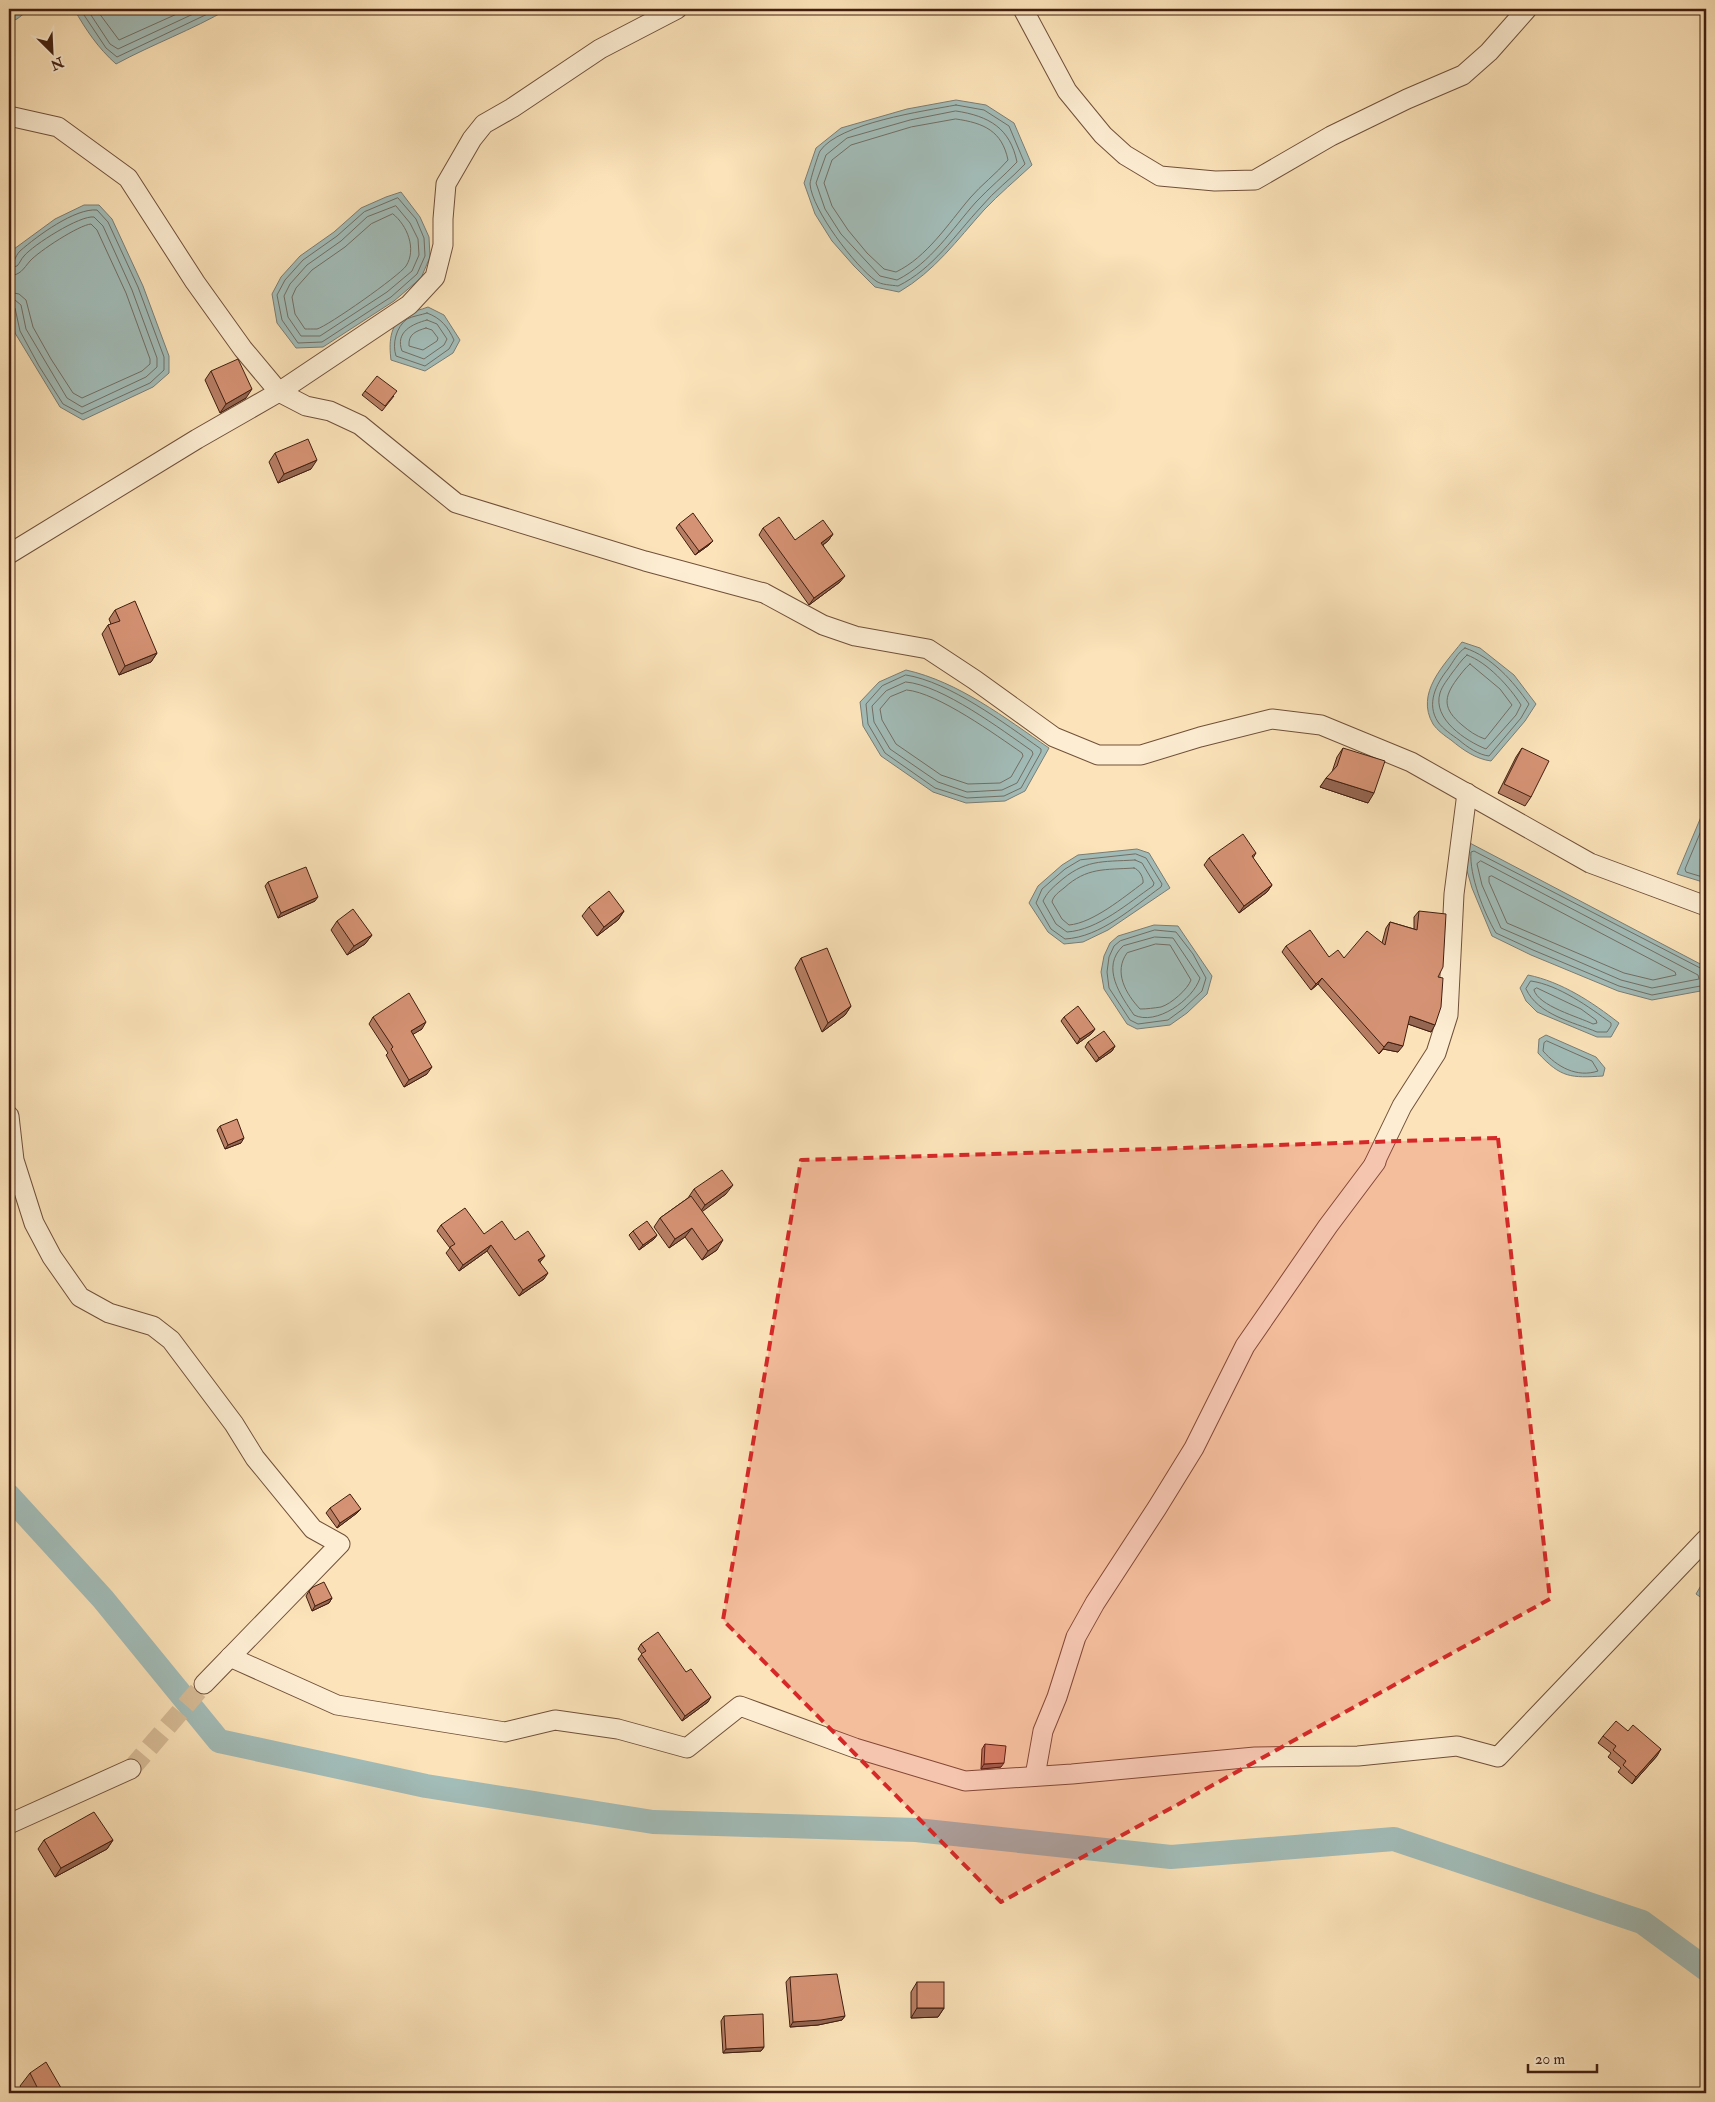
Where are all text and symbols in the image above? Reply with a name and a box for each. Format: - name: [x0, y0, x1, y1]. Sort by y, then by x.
- north arrow: [28, 28, 78, 78]
- text: N: [47, 53, 67, 74]
- scale bar: [1528, 2042, 1596, 2074]
- text: 20 m: [1535, 2050, 1565, 2069]

